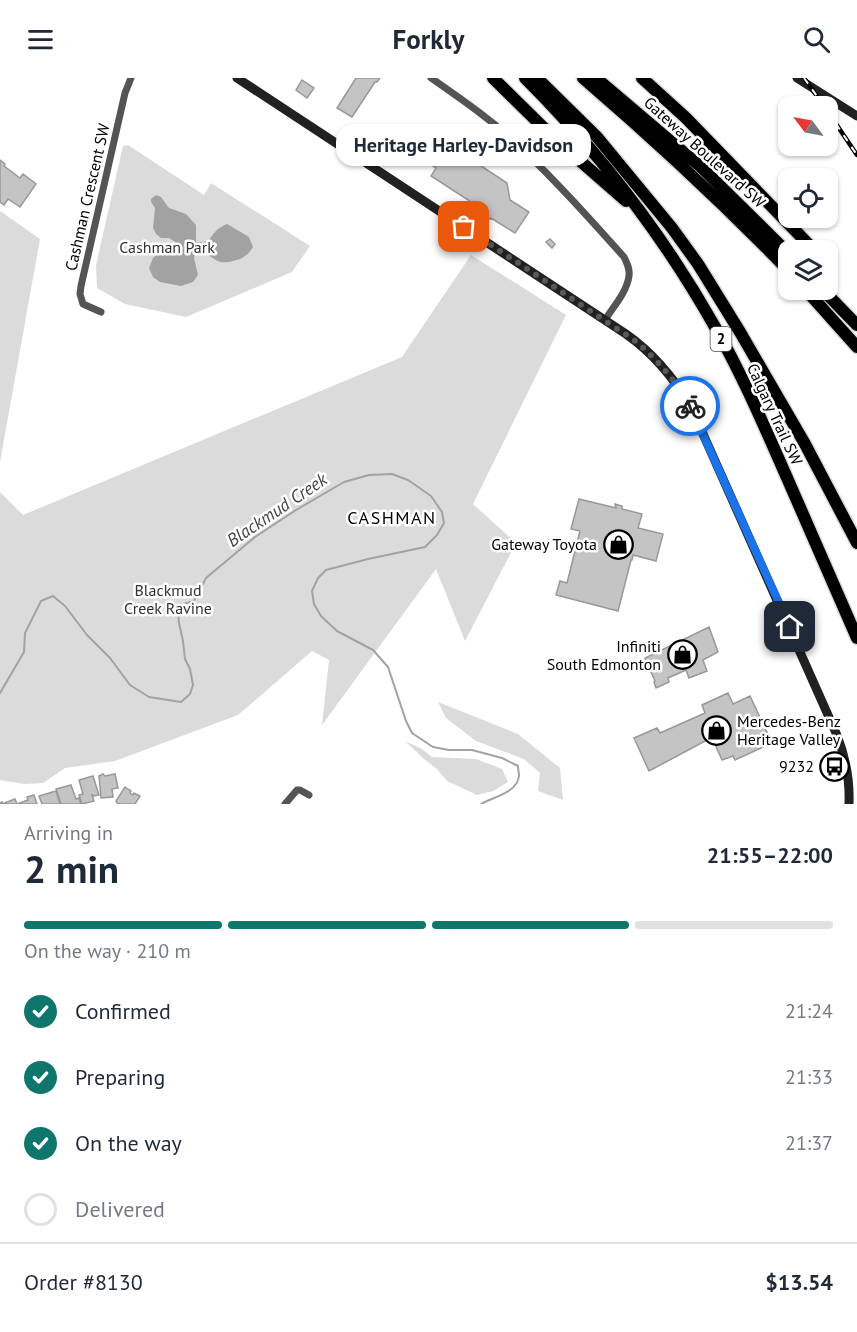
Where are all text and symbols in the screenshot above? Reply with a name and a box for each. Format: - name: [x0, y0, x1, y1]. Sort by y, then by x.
- text: Forkly: [393, 22, 464, 56]
- icon: menu: [24, 23, 57, 56]
- icon: search: [800, 23, 833, 56]
- street label: Gateway Boulevard SW: [640, 92, 770, 212]
- north arrow: [778, 96, 838, 156]
- map controls: [778, 96, 838, 300]
- street label: Cashman Crescent SW: [60, 121, 114, 273]
- callout: Heritage Harley-Davidson: [336, 125, 592, 167]
- text: Heritage Harley-Davidson: [354, 132, 573, 158]
- button: locate: [778, 168, 838, 228]
- pin: [438, 201, 489, 252]
- icon: bag: [447, 210, 480, 243]
- park label: Cashman Park: [119, 237, 215, 257]
- button: layers: [778, 240, 838, 300]
- road number: 2: [710, 327, 732, 351]
- street label: Calgary Trail SW: [743, 360, 808, 469]
- courier: [660, 376, 720, 436]
- icon: bike: [674, 390, 707, 423]
- water label: Blackmud Creek: [222, 467, 332, 552]
- district label: CASHMAN: [347, 506, 437, 529]
- shop icon: Gateway Toyota: [602, 528, 634, 560]
- place label: Gateway Toyota: [491, 534, 597, 554]
- park label: Blackmud Creek Ravine: [124, 580, 212, 618]
- pin: [764, 601, 815, 652]
- icon: home: [773, 610, 806, 643]
- place label: Infiniti South Edmonton: [547, 636, 661, 674]
- shop icon: Infiniti South Edmonton: [666, 639, 698, 671]
- place label: Mercedes-Benz Heritage Valley: [737, 711, 841, 749]
- shop icon: Mercedes-Benz Heritage Valley: [700, 714, 732, 746]
- bus stop icon: 9232: [819, 750, 851, 782]
- place label: 9232: [779, 756, 814, 776]
- text: Arriving in: [24, 820, 113, 846]
- text: 21:55–22:00: [707, 841, 833, 869]
- text: 2 min: [24, 843, 119, 894]
- text: On the way · 210 m: [24, 938, 191, 964]
- icon: check: [24, 995, 57, 1028]
- text: Confirmed: [75, 997, 171, 1025]
- text: 21:24: [785, 998, 833, 1024]
- icon: check: [24, 1061, 57, 1094]
- text: Preparing: [75, 1063, 165, 1091]
- text: 21:33: [785, 1064, 833, 1090]
- icon: check: [24, 1127, 57, 1160]
- text: On the way: [75, 1129, 182, 1157]
- text: 21:37: [785, 1130, 833, 1156]
- text: Delivered: [75, 1195, 165, 1223]
- text: Order #8130: [24, 1268, 143, 1296]
- text: $13.54: [765, 1268, 833, 1296]

